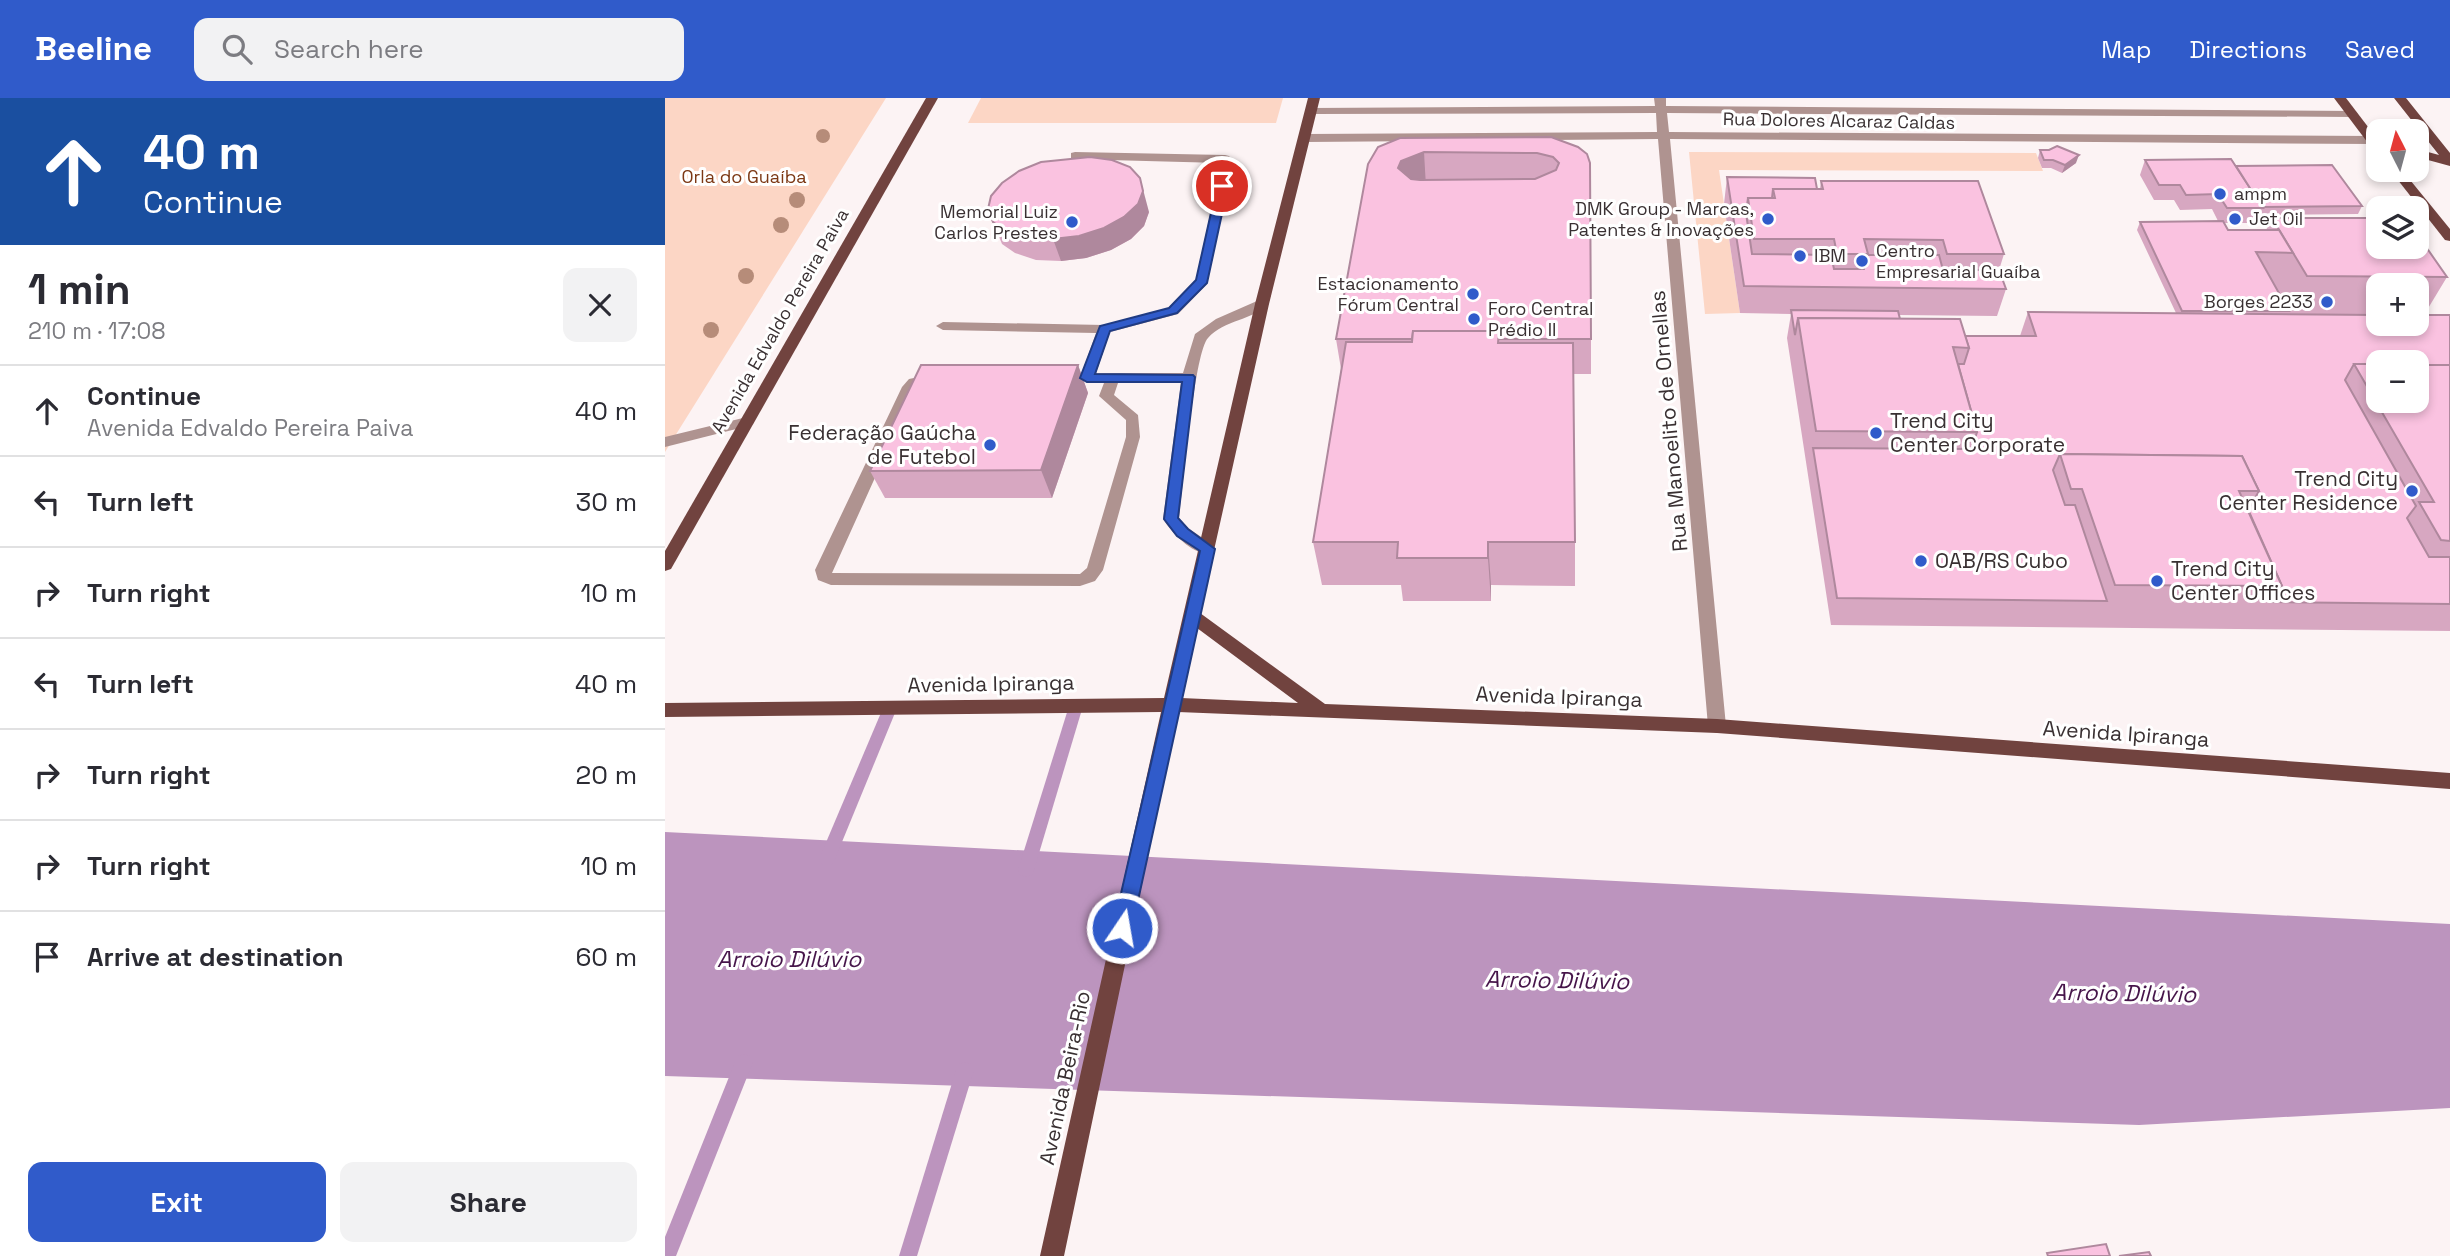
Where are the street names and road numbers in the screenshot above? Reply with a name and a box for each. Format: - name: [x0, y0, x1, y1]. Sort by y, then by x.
- street label: Rua Dolores Alcaraz Caldas: [1723, 107, 1955, 134]
- street label: Avenida Edvaldo Pereira Paiva: [706, 204, 853, 437]
- street label: Rua Manoelito de Ornellas: [1644, 289, 1693, 553]
- street label: Avenida Ipiranga: [907, 669, 1075, 698]
- street label: Avenida Ipiranga: [1475, 680, 1643, 713]
- street label: Avenida Ipiranga: [2042, 714, 2210, 753]
- street label: Avenida Beira-Rio: [1033, 989, 1096, 1167]

